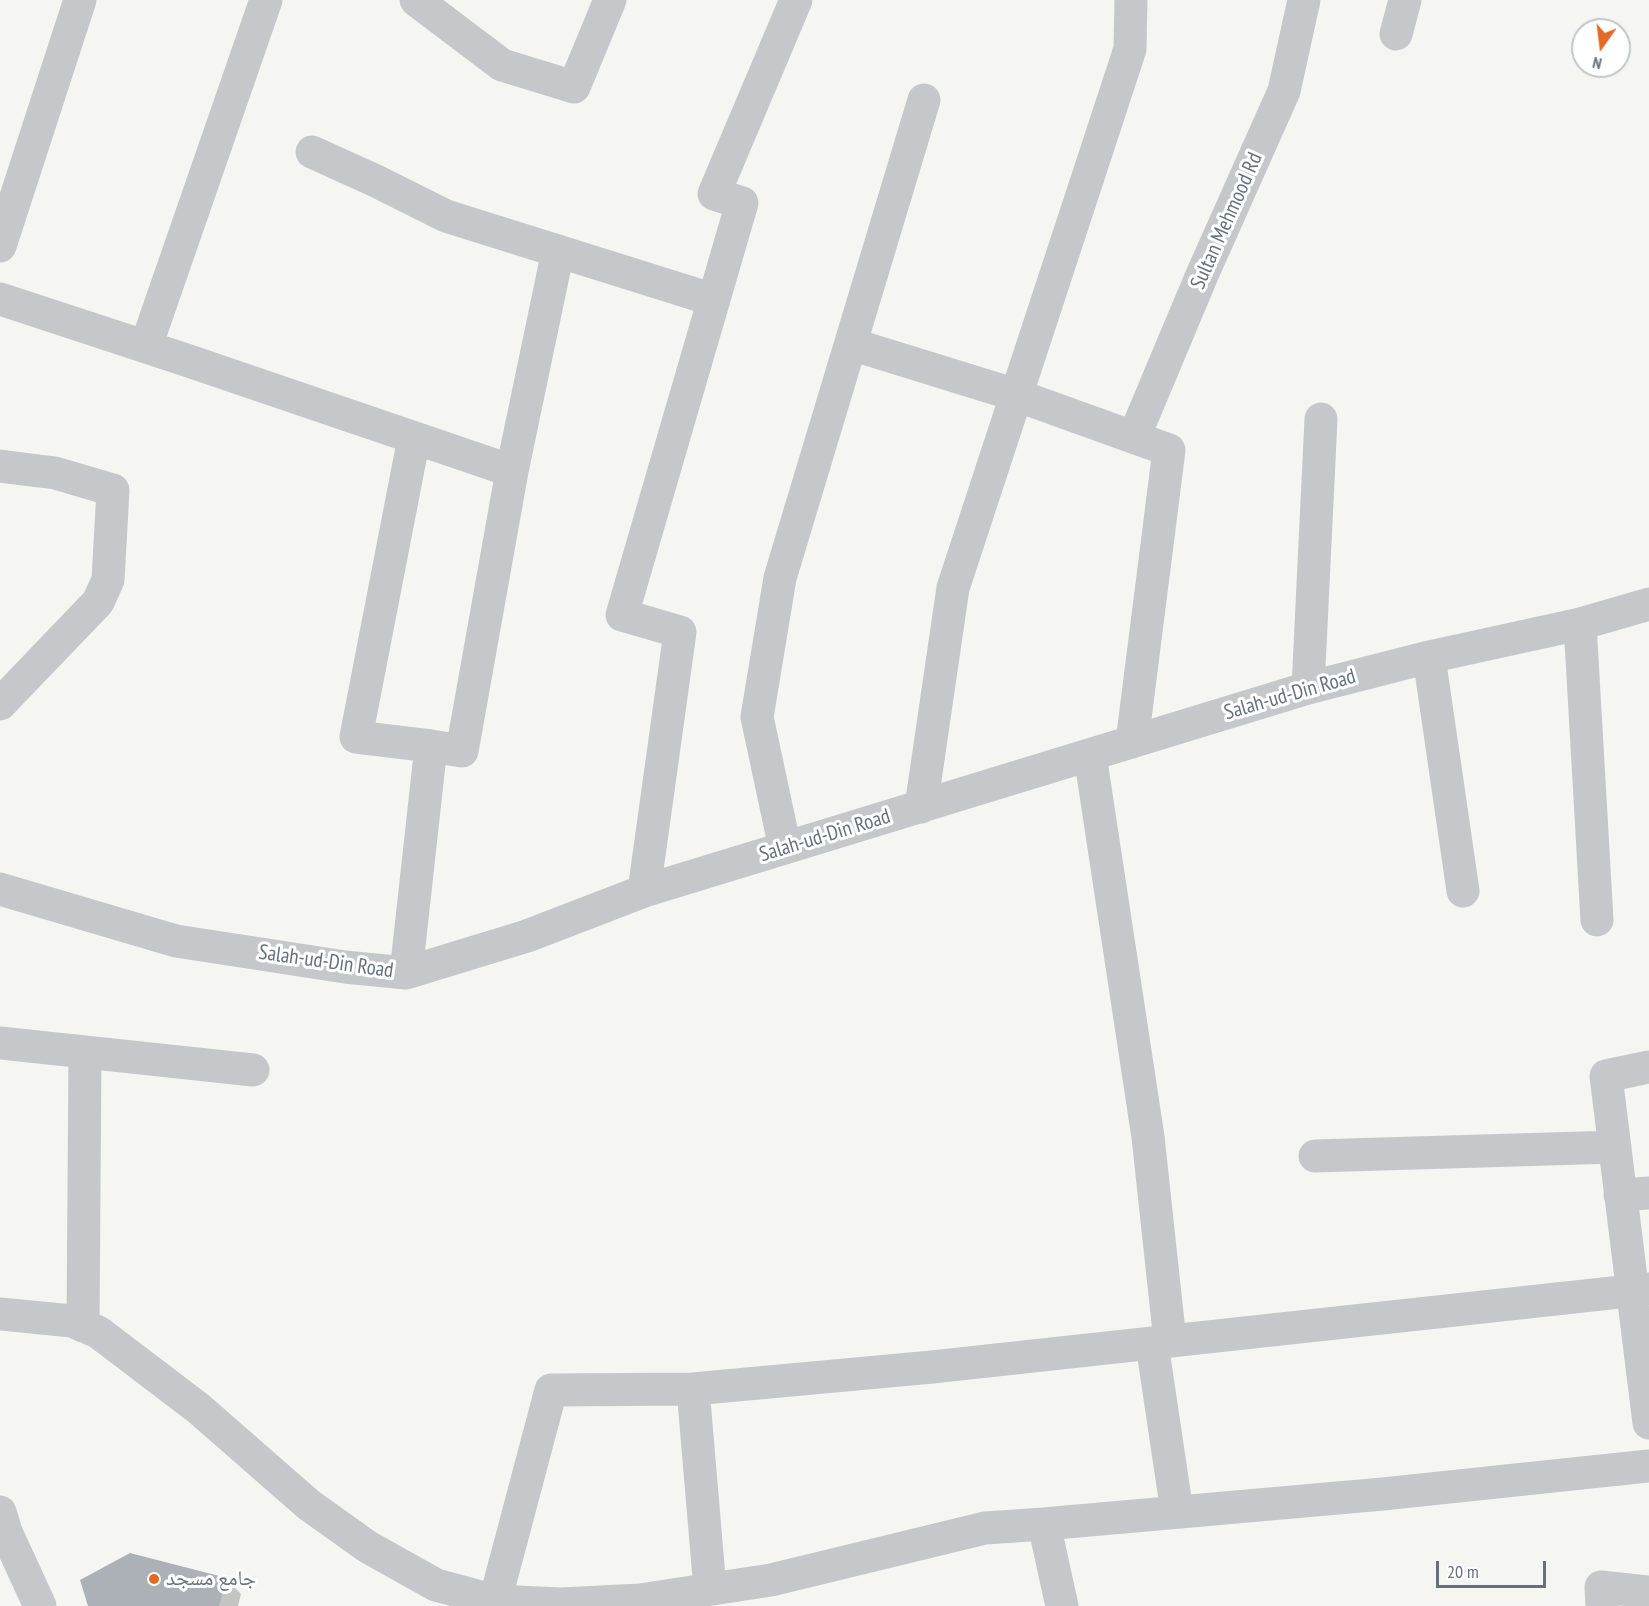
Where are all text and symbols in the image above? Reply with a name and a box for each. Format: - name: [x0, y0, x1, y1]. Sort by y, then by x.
- north arrow: [1571, 18, 1631, 78]
- text: N: [1591, 53, 1604, 74]
- street label: Sultan Mehmood Rd: [1186, 149, 1268, 293]
- street label: Salah-ud-Din Road: [1221, 664, 1359, 726]
- street label: Salah-ud-Din Road: [757, 804, 893, 868]
- street label: Salah-ud-Din Road: [257, 940, 395, 984]
- scale bar: [1439, 1549, 1548, 1587]
- text: 20 m: [1447, 1560, 1479, 1583]
- place label: جامع مسجد: [166, 1566, 256, 1592]
- marker: جامع مسجد: [147, 1572, 161, 1586]

